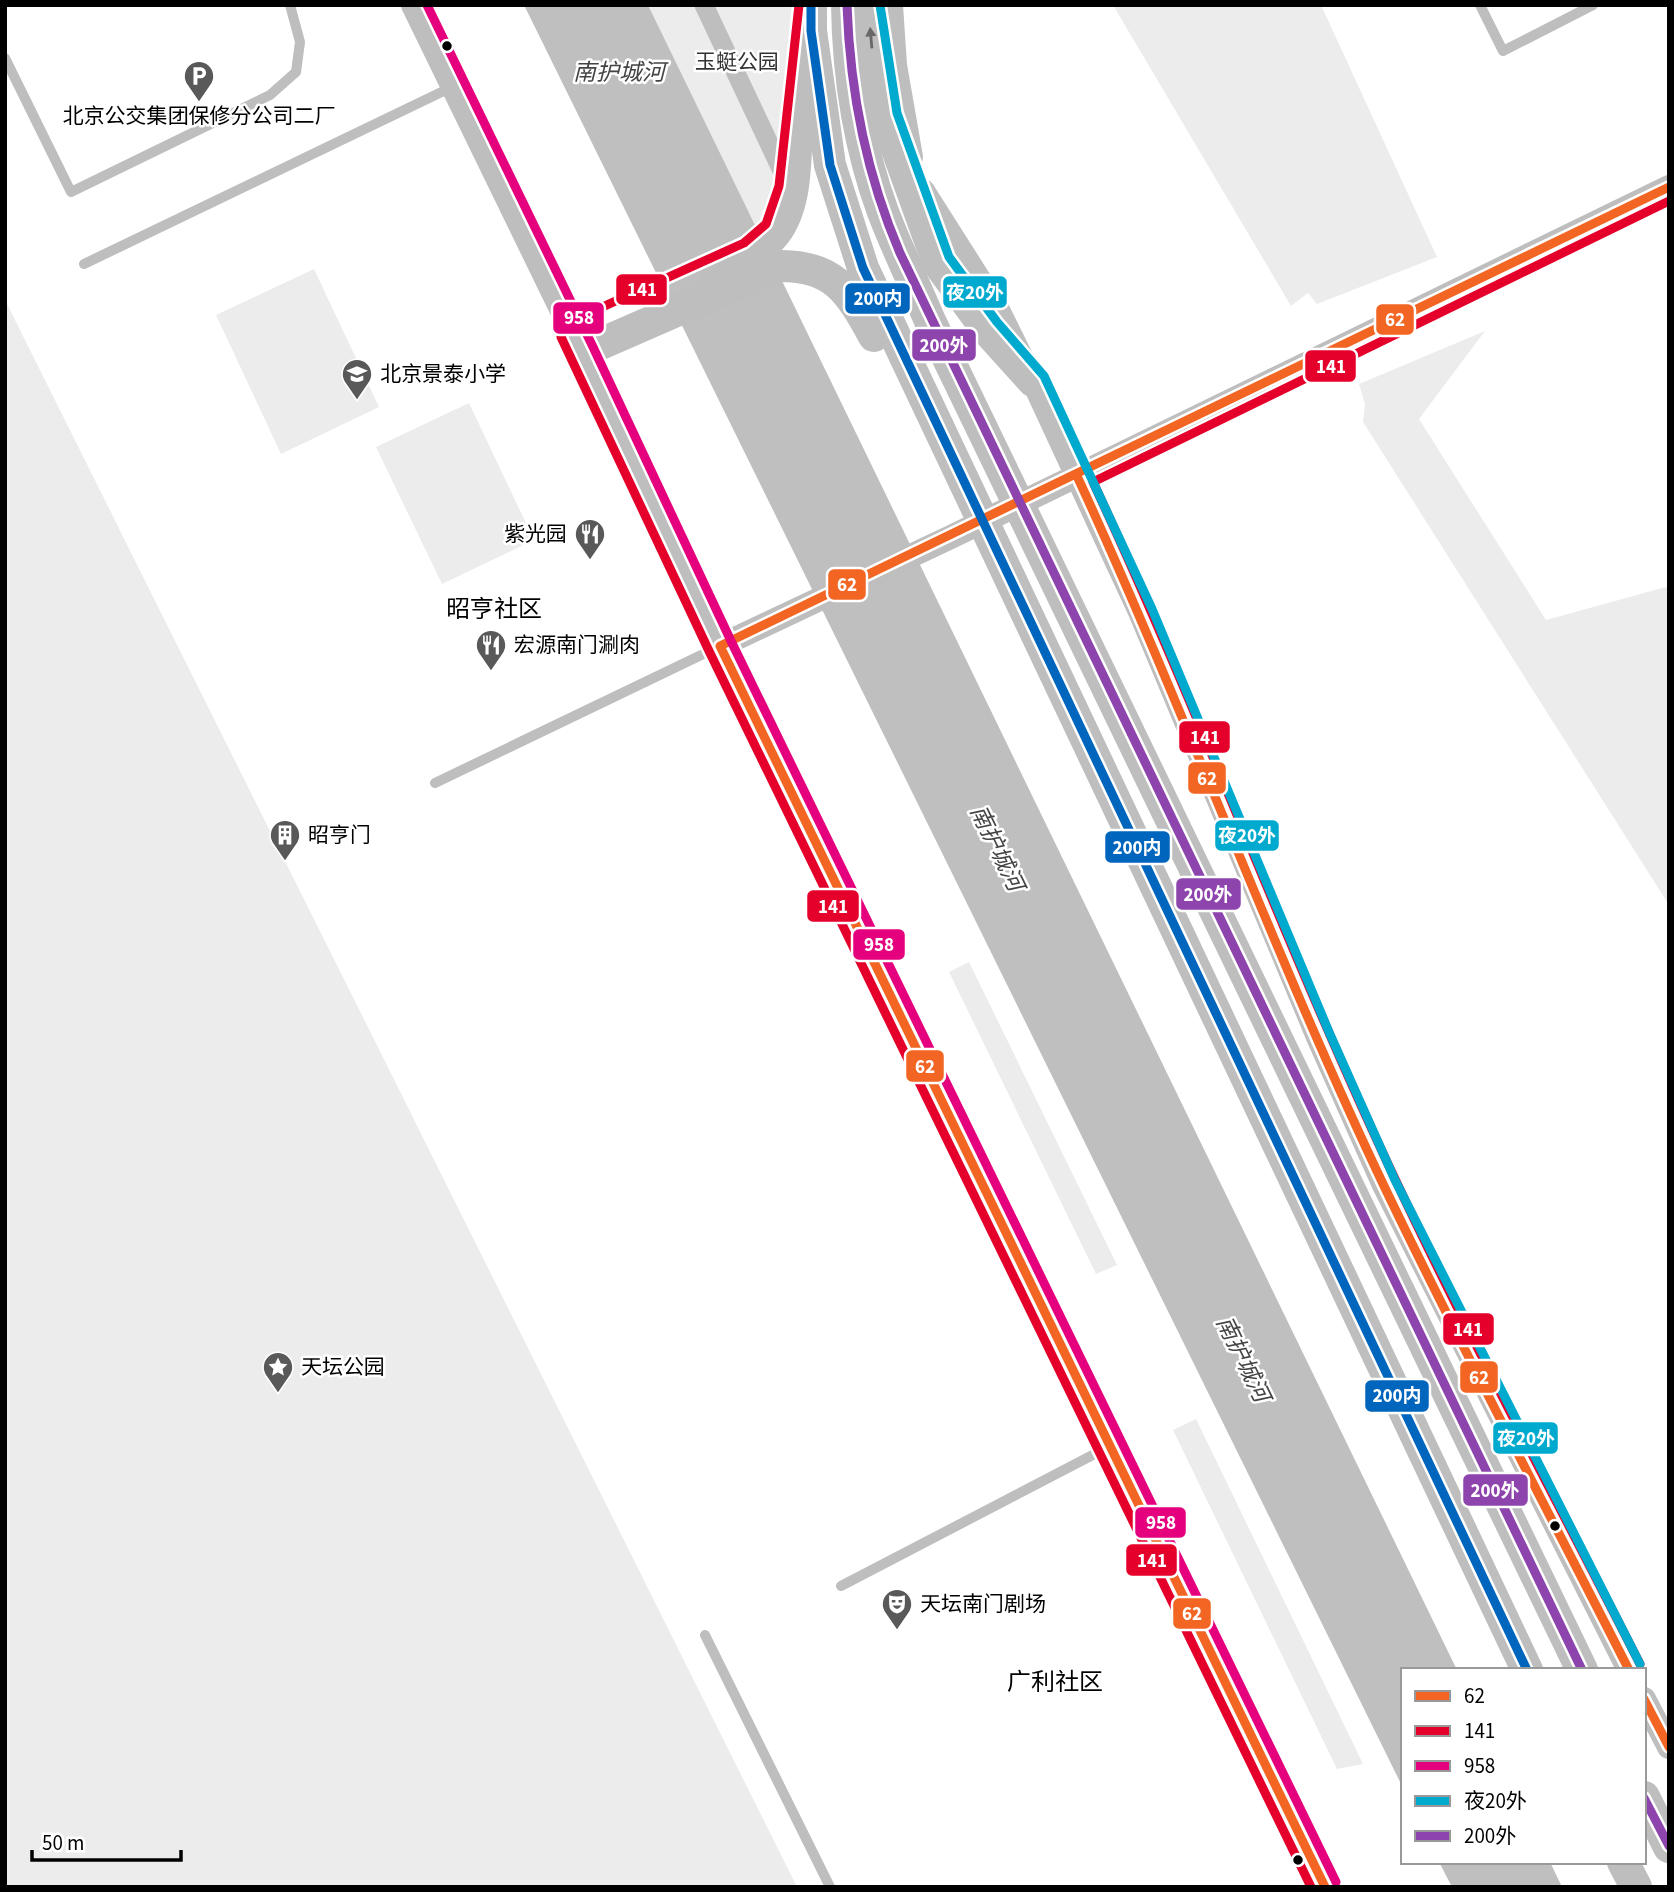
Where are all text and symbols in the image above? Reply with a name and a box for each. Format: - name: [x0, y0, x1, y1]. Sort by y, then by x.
- one-way arrow: [866, 27, 877, 49]
- unlabelled marker: [440, 39, 454, 53]
- park label: 玉蜓公园: [695, 47, 779, 77]
- water label: 南护城河: [573, 56, 669, 89]
- parking icon: 北京公交集团保修分公司二厂: [182, 59, 216, 103]
- place label: 北京公交集团保修分公司二厂: [63, 101, 336, 131]
- line badge: 141: [615, 273, 668, 306]
- line badge: 夜20外: [942, 275, 1008, 309]
- text: 141: [627, 277, 657, 304]
- text: 夜20外: [946, 280, 1004, 307]
- line badge: 200内: [844, 282, 911, 315]
- text: 200内: [853, 286, 903, 313]
- line badge: 958: [552, 301, 605, 335]
- line badge: 62: [1375, 303, 1415, 336]
- text: 958: [564, 305, 594, 332]
- text: 62: [1385, 307, 1405, 334]
- line badge: 200外: [911, 328, 977, 362]
- text: 200外: [919, 333, 969, 360]
- line badge: 141: [1304, 349, 1357, 383]
- text: 141: [1316, 354, 1346, 381]
- school or university icon: 北京景泰小学: [340, 357, 374, 401]
- place label: 北京景泰小学: [380, 359, 506, 389]
- restaurant icon: 紫光园: [573, 517, 607, 561]
- place label: 紫光园: [504, 519, 567, 549]
- line badge: 62: [827, 568, 867, 601]
- text: 62: [837, 572, 857, 599]
- district label: 昭亨社区: [446, 592, 542, 627]
- restaurant icon: 宏源南门涮肉: [474, 628, 508, 672]
- place label: 宏源南门涮肉: [514, 630, 640, 660]
- line badge: 141: [1178, 720, 1231, 754]
- text: 141: [1190, 725, 1220, 752]
- line badge: 62: [1187, 761, 1227, 795]
- text: 62: [1197, 766, 1217, 793]
- water label: 南护城河: [962, 799, 1034, 900]
- building icon: 昭亨门: [268, 818, 302, 862]
- line badge: 夜20外: [1214, 819, 1280, 852]
- place label: 昭亨门: [308, 820, 371, 850]
- text: 夜20外: [1218, 823, 1276, 850]
- line badge: 200内: [1104, 830, 1171, 864]
- text: 200内: [1112, 835, 1162, 862]
- line badge: 200外: [1175, 877, 1242, 911]
- text: 200外: [1183, 882, 1233, 909]
- line badge: 141: [806, 889, 860, 923]
- text: 141: [818, 894, 848, 921]
- line badge: 958: [852, 928, 906, 961]
- text: 958: [864, 932, 894, 959]
- line badge: 62: [905, 1049, 945, 1083]
- text: 62: [915, 1054, 935, 1081]
- water label: 南护城河: [1208, 1310, 1280, 1411]
- line badge: 141: [1442, 1312, 1495, 1346]
- text: 141: [1453, 1317, 1483, 1344]
- place icon: 天坛公园: [261, 1350, 295, 1394]
- place label: 天坛公园: [301, 1352, 385, 1382]
- line badge: 62: [1459, 1360, 1499, 1394]
- text: 62: [1469, 1365, 1489, 1392]
- line badge: 200内: [1364, 1379, 1430, 1413]
- text: 200内: [1372, 1383, 1422, 1410]
- line badge: 夜20外: [1492, 1421, 1559, 1455]
- text: 夜20外: [1497, 1426, 1555, 1453]
- line badge: 200外: [1462, 1473, 1529, 1507]
- text: 200外: [1470, 1478, 1520, 1505]
- line badge: 958: [1134, 1506, 1187, 1539]
- text: 958: [1146, 1510, 1176, 1537]
- unlabelled marker: [1548, 1519, 1562, 1533]
- line badge: 141: [1125, 1543, 1178, 1577]
- text: 141: [1137, 1548, 1167, 1575]
- theatre icon: 天坛南门剧场: [880, 1587, 914, 1631]
- place label: 天坛南门剧场: [920, 1589, 1046, 1619]
- line badge: 62: [1172, 1597, 1212, 1630]
- text: 62: [1182, 1601, 1202, 1628]
- district label: 广利社区: [1007, 1665, 1103, 1700]
- legend: [1401, 1668, 1646, 1864]
- text: 62: [1464, 1681, 1485, 1711]
- text: 141: [1464, 1716, 1495, 1746]
- text: 958: [1464, 1751, 1495, 1781]
- text: 夜20外: [1464, 1786, 1527, 1816]
- scale bar: [32, 1818, 180, 1862]
- text: 200外: [1464, 1821, 1516, 1851]
- text: 50 m: [42, 1828, 84, 1858]
- unlabelled marker: [1291, 1853, 1305, 1867]

